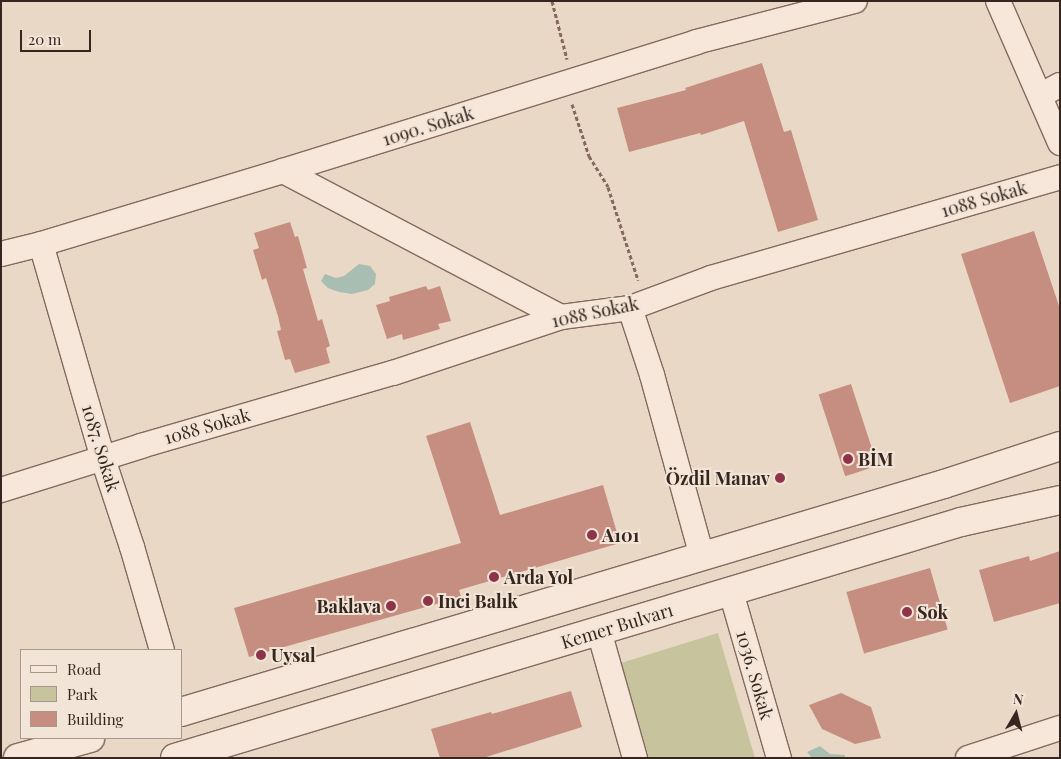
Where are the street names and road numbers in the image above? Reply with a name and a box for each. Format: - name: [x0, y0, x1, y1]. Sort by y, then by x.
- street label: 1090. Sokak: [380, 102, 476, 150]
- street label: 1088 Sokak: [938, 176, 1030, 222]
- street label: 1088 Sokak: [549, 292, 641, 332]
- street label: 1087. Sokak: [77, 402, 125, 494]
- street label: 1088 Sokak: [161, 403, 253, 449]
- street label: Kemer Bulvarı: [558, 599, 676, 653]
- street label: 1036. Sokak: [732, 628, 778, 722]

